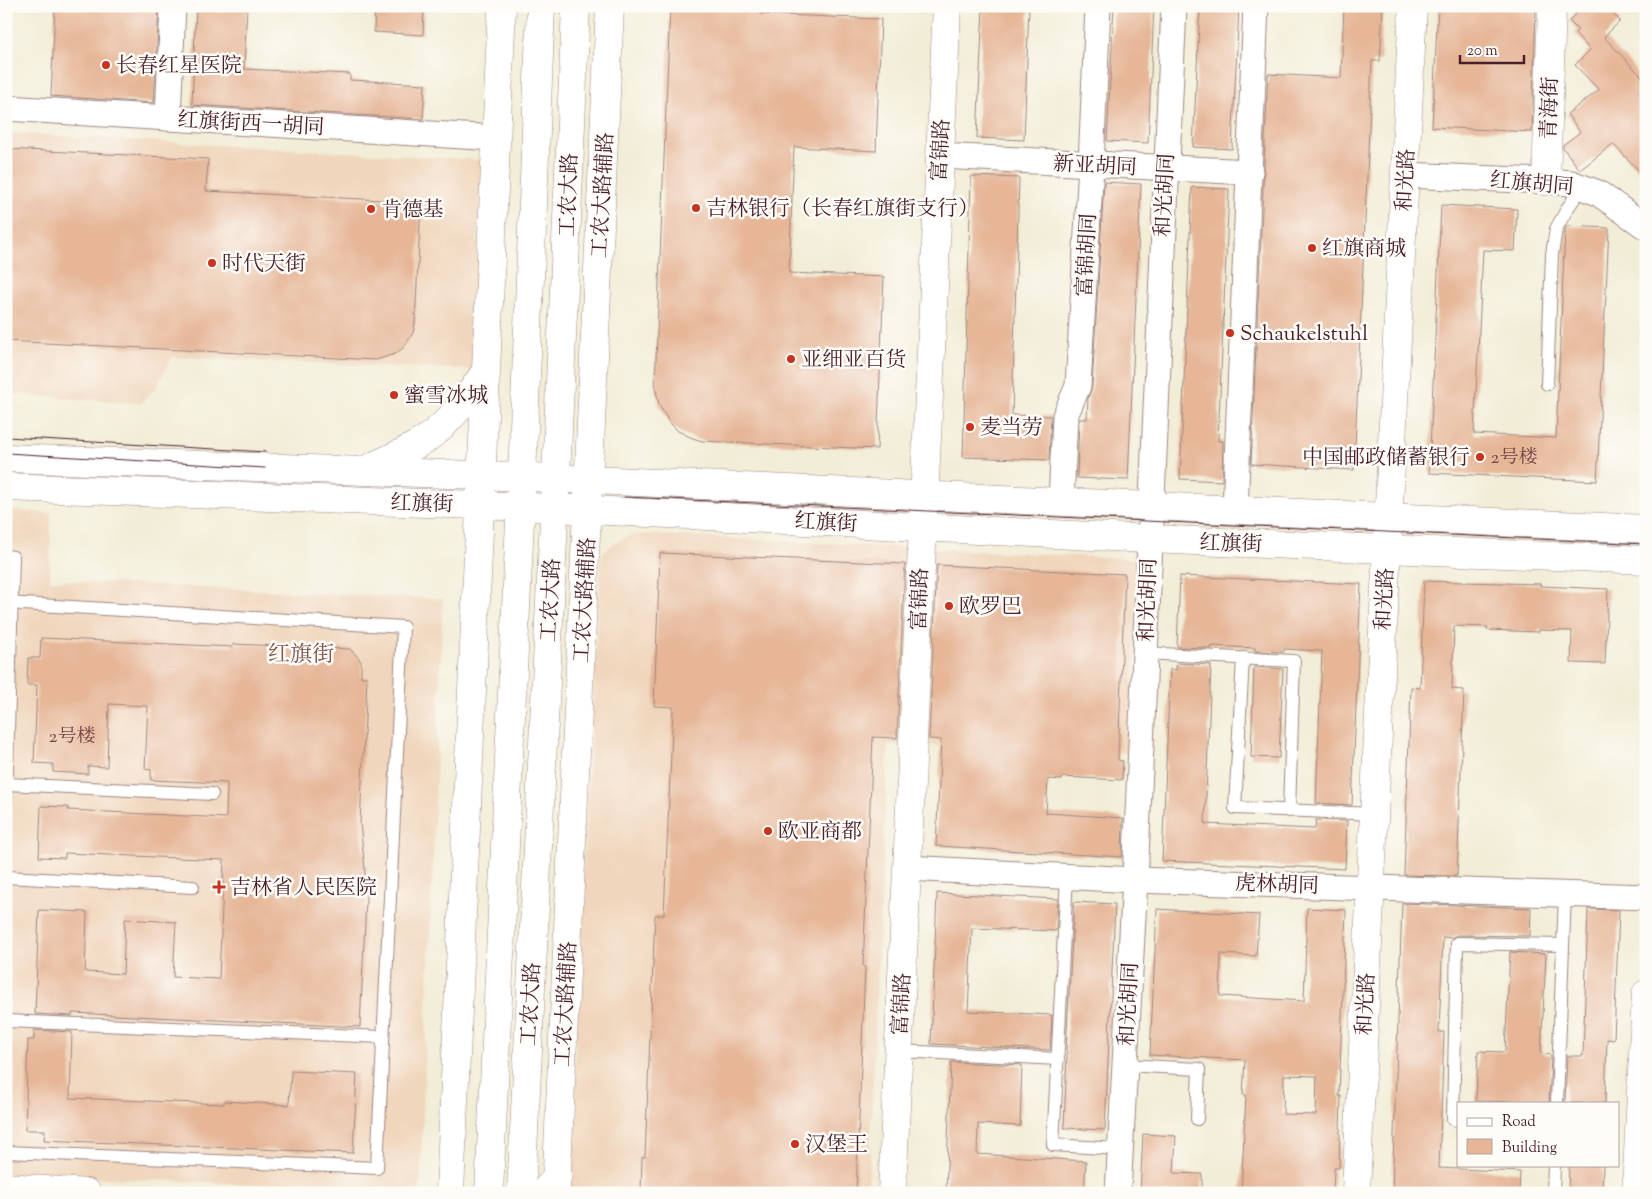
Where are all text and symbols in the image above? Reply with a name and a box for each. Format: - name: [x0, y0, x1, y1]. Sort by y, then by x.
- scale bar: [1460, 32, 1523, 64]
- text: 20 m: [1467, 41, 1498, 62]
- place label: 长春红星医院: [116, 52, 242, 82]
- marker: 长春红星医院: [100, 59, 112, 71]
- street label: 青海街: [1535, 76, 1567, 140]
- street label: 红旗街西一胡同: [177, 106, 325, 144]
- street label: 富锦路: [925, 118, 959, 182]
- street label: 工农大路辅路: [586, 131, 622, 259]
- street label: 和光路: [1390, 148, 1424, 212]
- street label: 新亚胡同: [1052, 150, 1138, 184]
- street label: 和光胡同: [1149, 152, 1183, 238]
- street label: 工农大路: [554, 153, 586, 238]
- street label: 红旗胡同: [1489, 166, 1575, 204]
- place label: 吉林银行（长春红旗街支行）: [706, 195, 979, 225]
- place label: 肯德基: [381, 196, 444, 226]
- marker: 吉林银行（长春红旗街支行）: [690, 202, 702, 214]
- marker: 肯德基: [365, 203, 377, 215]
- street label: 富锦胡同: [1071, 212, 1105, 298]
- place label: 红旗商城: [1322, 235, 1406, 265]
- marker: 红旗商城: [1306, 242, 1318, 254]
- place label: 时代天街: [222, 250, 306, 280]
- marker: 时代天街: [206, 257, 218, 269]
- place label: Schaukelstuhl: [1240, 320, 1368, 350]
- marker: Schaukelstuhl: [1224, 327, 1236, 339]
- place label: 亚细亚百货: [801, 346, 906, 376]
- marker: 亚细亚百货: [785, 353, 797, 365]
- place label: 蜜雪冰城: [404, 382, 488, 412]
- marker: 蜜雪冰城: [388, 389, 400, 401]
- place label: 麦当劳: [980, 414, 1043, 444]
- marker: 麦当劳: [964, 421, 976, 433]
- place label: 中国邮政储蓄银行: [1302, 444, 1470, 474]
- house number: 2号楼: [1491, 445, 1537, 472]
- marker: 中国邮政储蓄银行: [1474, 451, 1486, 463]
- street label: 红旗街: [390, 489, 454, 521]
- street label: 红旗街: [794, 507, 858, 541]
- street label: 红旗街: [1199, 529, 1263, 561]
- street label: 工农大路辅路: [568, 536, 604, 664]
- street label: 工农大路: [535, 557, 569, 643]
- street label: 和光胡同: [1133, 558, 1165, 643]
- street label: 富锦路: [905, 567, 937, 631]
- street label: 和光路: [1369, 567, 1403, 631]
- place label: 欧罗巴: [959, 593, 1022, 623]
- marker: 欧罗巴: [943, 600, 955, 612]
- district label: 红旗街: [268, 640, 334, 672]
- house number: 2号楼: [49, 724, 95, 751]
- place label: 欧亚商都: [778, 818, 862, 848]
- marker: 欧亚商都: [762, 825, 774, 837]
- street label: 虎林胡同: [1234, 870, 1319, 902]
- place label: 吉林省人民医院: [230, 874, 377, 904]
- marker: 吉林省人民医院: [212, 880, 226, 894]
- street label: 工农大路辅路: [549, 940, 585, 1068]
- street label: 工农大路: [515, 961, 549, 1047]
- street label: 和光胡同: [1113, 961, 1147, 1047]
- street label: 富锦路: [886, 972, 920, 1036]
- street label: 和光路: [1350, 972, 1384, 1036]
- legend: [1457, 1102, 1620, 1166]
- text: Road: [1502, 1112, 1536, 1133]
- place label: 汉堡王: [805, 1131, 868, 1161]
- marker: 汉堡王: [789, 1138, 801, 1150]
- text: Building: [1502, 1138, 1557, 1159]

